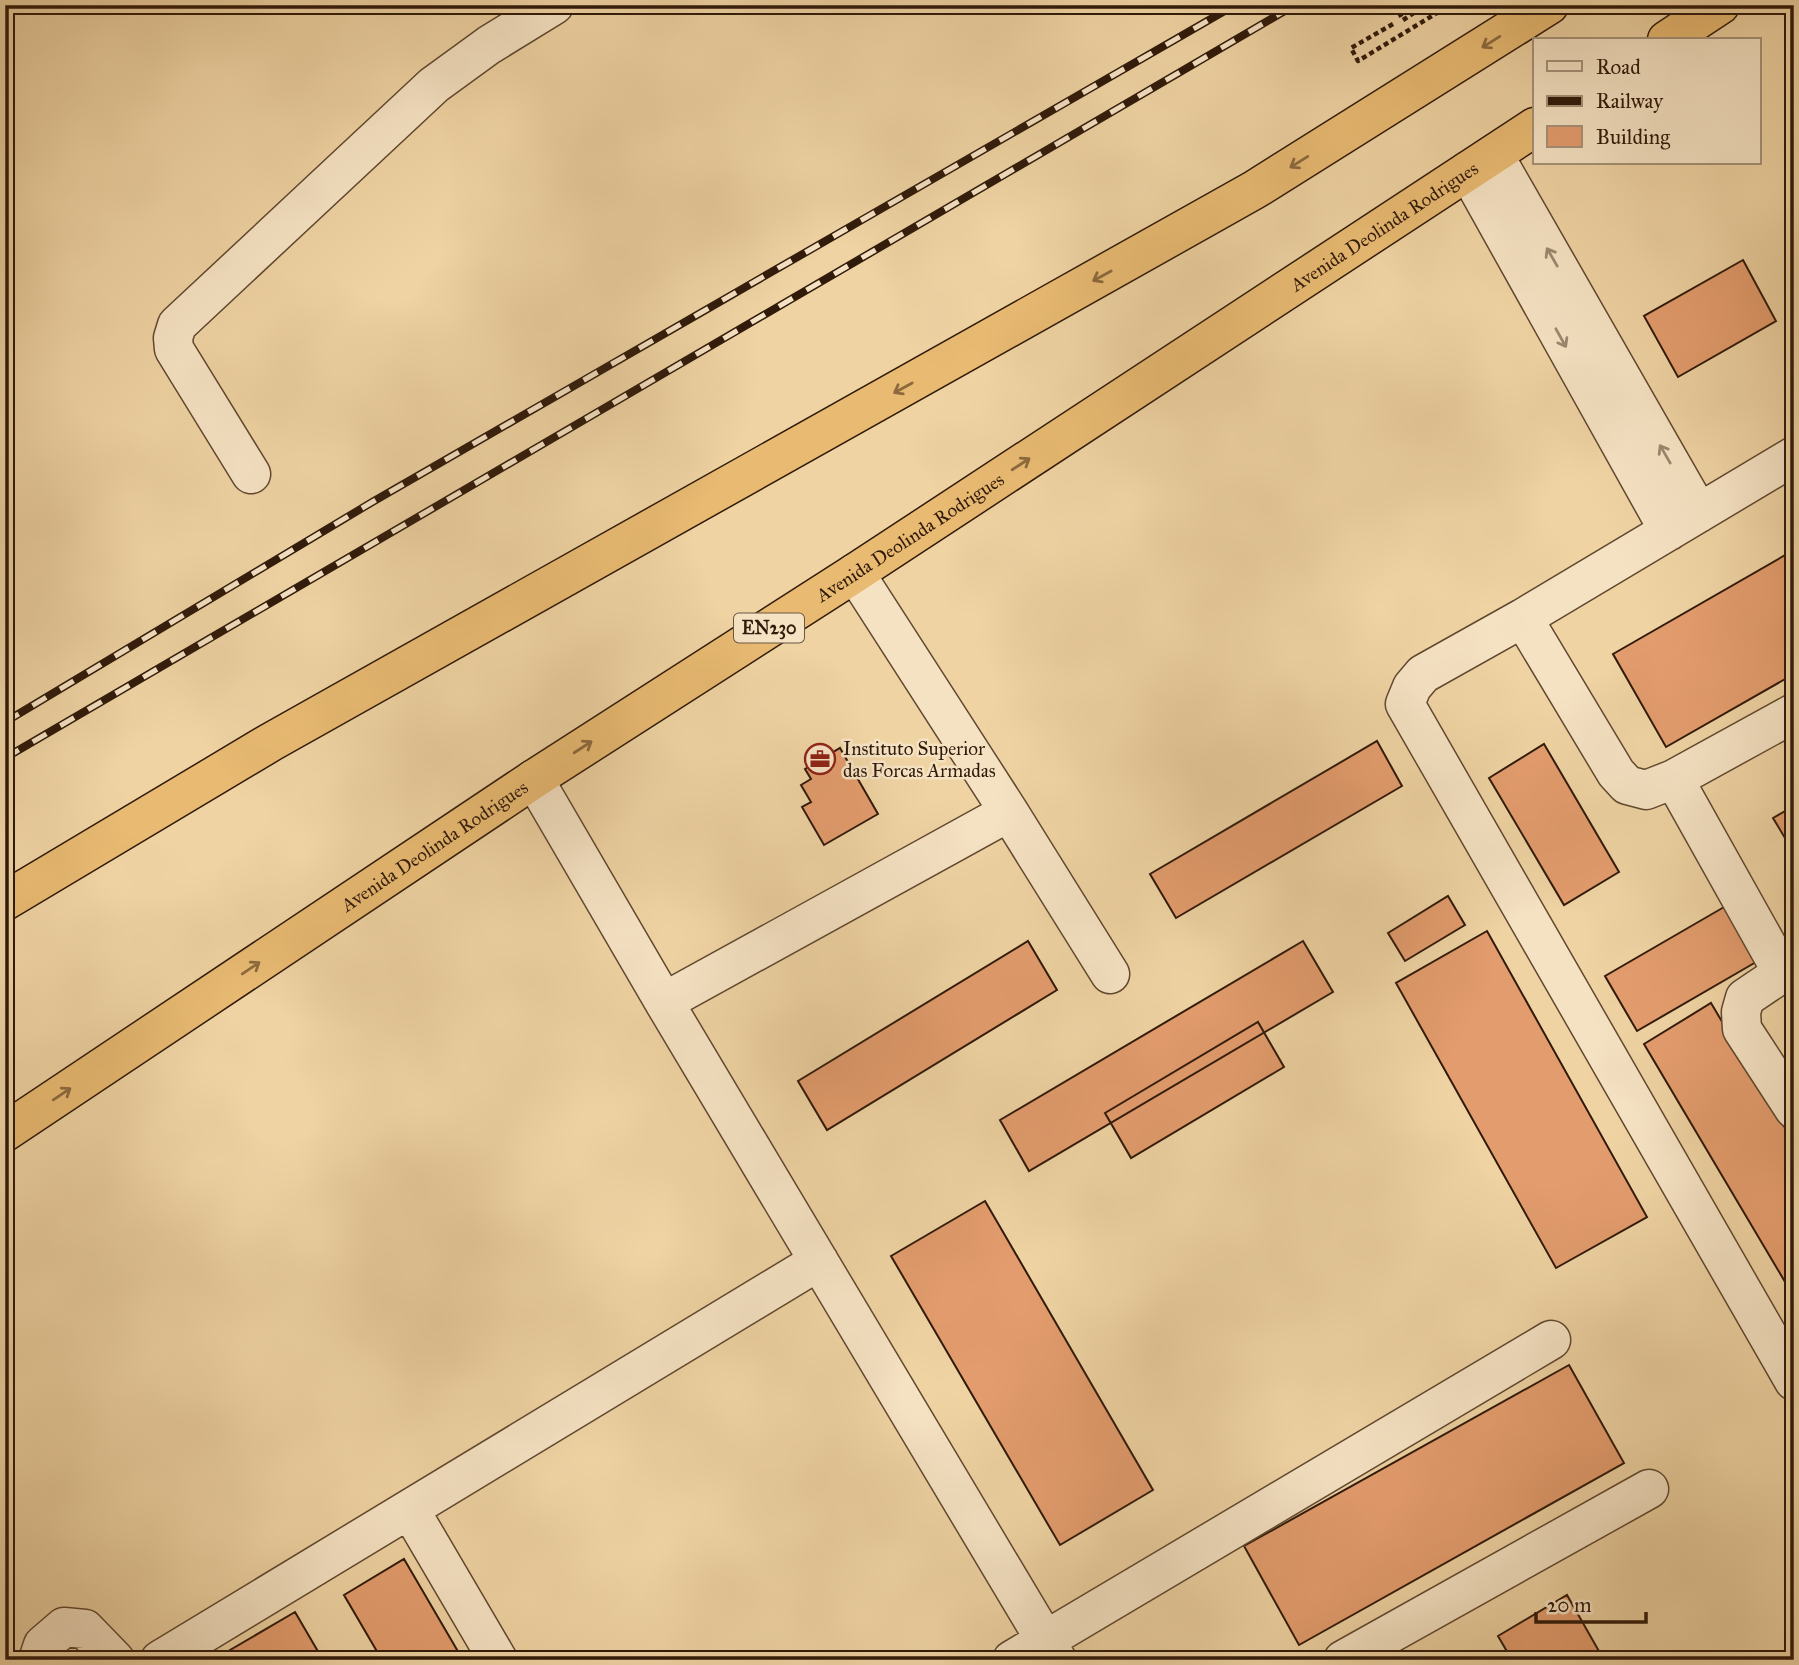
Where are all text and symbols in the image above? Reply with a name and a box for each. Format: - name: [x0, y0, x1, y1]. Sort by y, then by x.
- one-way arrow: [1482, 35, 1502, 49]
- legend: [1533, 38, 1760, 164]
- text: Road: [1596, 54, 1641, 80]
- text: Railway: [1596, 88, 1664, 114]
- text: Building: [1596, 124, 1670, 150]
- one-way arrow: [1289, 156, 1309, 170]
- street label: Avenida Deolinda Rodrigues: [1285, 157, 1483, 297]
- one-way arrow: [1545, 247, 1559, 267]
- one-way arrow: [1092, 269, 1112, 283]
- one-way arrow: [1555, 327, 1568, 348]
- one-way arrow: [894, 381, 914, 395]
- one-way arrow: [1658, 444, 1671, 465]
- one-way arrow: [1011, 457, 1031, 471]
- street label: Avenida Deolinda Rodrigues: [811, 468, 1008, 608]
- road number: EN230: [734, 614, 804, 642]
- place label: Instituto Superior das Forcas Armadas: [843, 737, 996, 782]
- one-way arrow: [573, 740, 593, 754]
- office icon: Instituto Superior das Forcas Armadas: [803, 742, 837, 776]
- street label: Avenida Deolinda Rodrigues: [336, 775, 532, 917]
- one-way arrow: [241, 961, 260, 975]
- one-way arrow: [52, 1087, 71, 1102]
- scale bar: [1536, 1581, 1647, 1625]
- text: 20 m: [1547, 1592, 1592, 1618]

